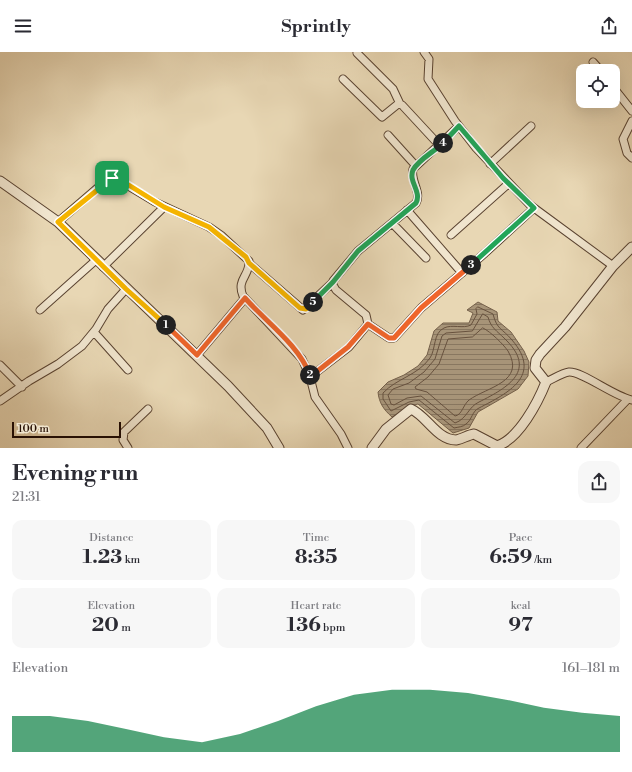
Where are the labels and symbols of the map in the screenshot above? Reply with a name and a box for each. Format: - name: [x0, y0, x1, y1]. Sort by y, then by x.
- pin: 4: [433, 133, 453, 153]
- pin: [95, 161, 129, 195]
- pin: 3: [461, 255, 481, 275]
- pin: 5: [303, 292, 323, 312]
- pin: 1: [156, 315, 176, 335]
- pin: 2: [300, 365, 320, 385]
- scale bar: [12, 420, 121, 439]

